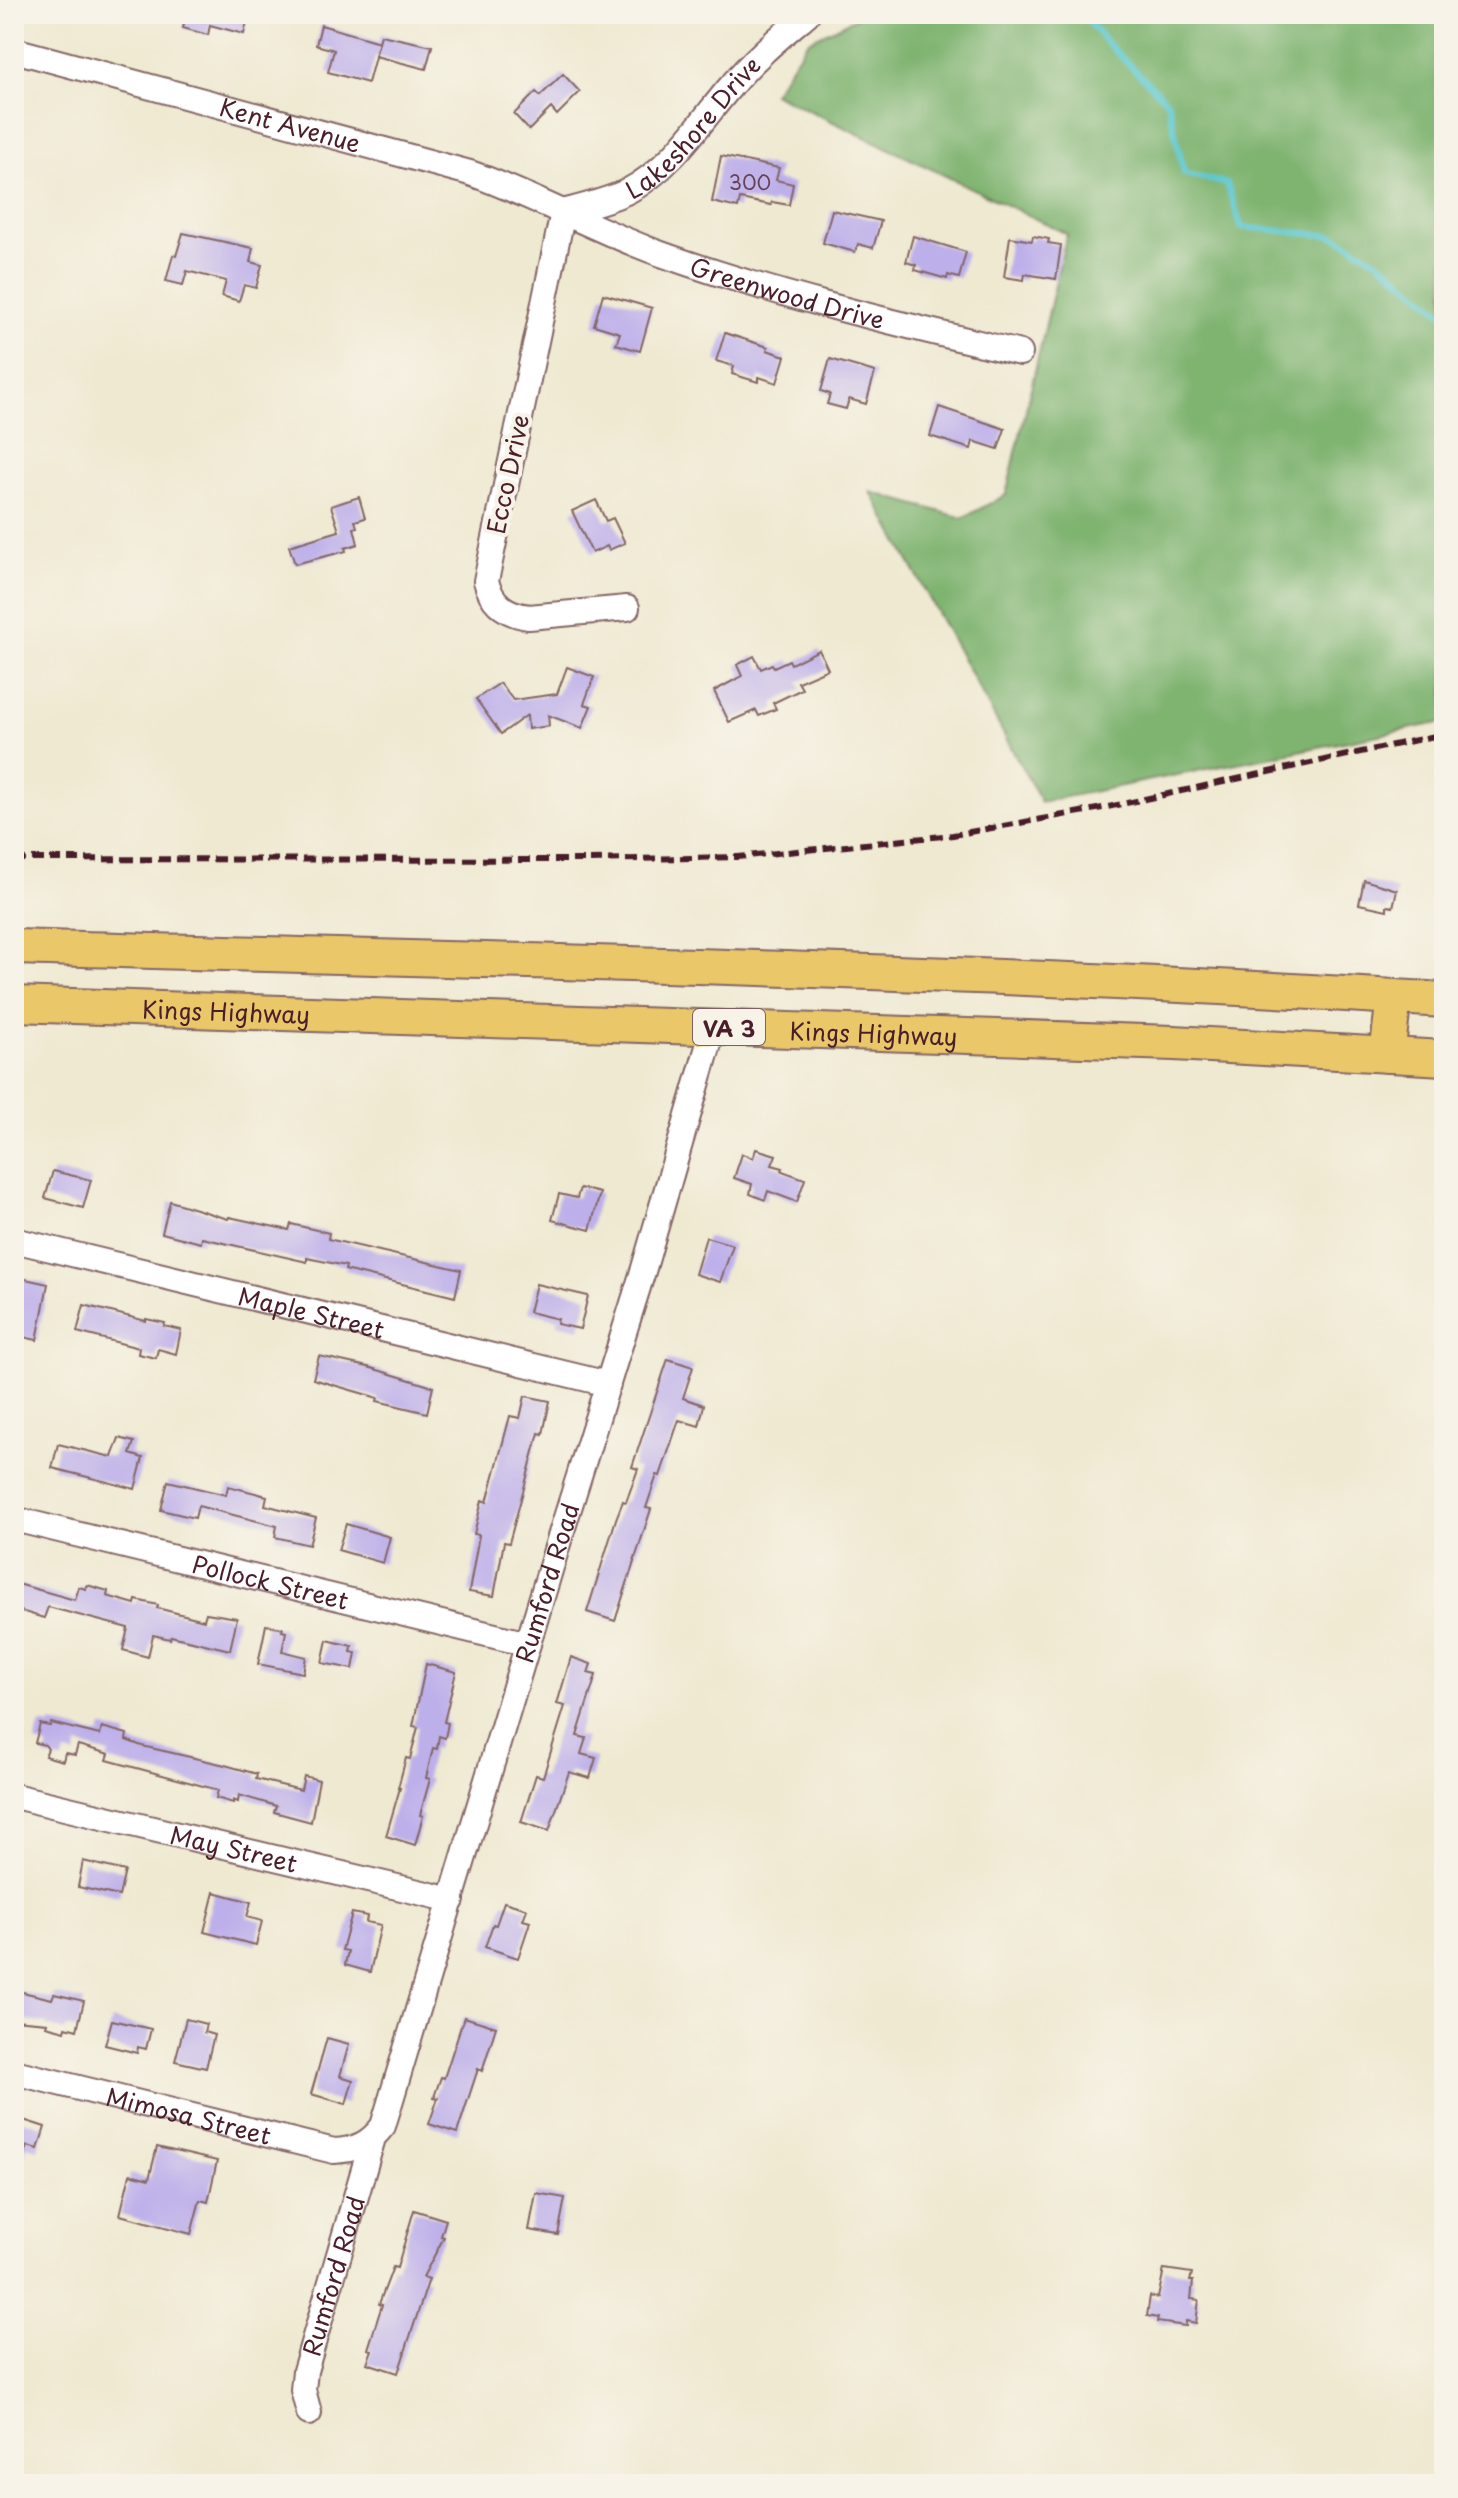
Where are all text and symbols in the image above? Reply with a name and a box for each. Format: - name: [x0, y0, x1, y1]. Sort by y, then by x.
- street label: Lakeshore Drive: [619, 47, 768, 207]
- street label: Kent Avenue: [216, 88, 365, 161]
- house number: 300: [729, 167, 771, 197]
- street label: Greenwood Drive: [686, 247, 888, 337]
- street label: Ecco Drive: [477, 411, 537, 537]
- street label: Kings Highway: [141, 990, 310, 1032]
- road number: VA 3: [693, 1009, 765, 1045]
- street label: Kings Highway: [789, 1012, 958, 1054]
- street label: Maple Street: [235, 1277, 388, 1347]
- street label: Rumford Road: [505, 1499, 587, 1667]
- street label: Pollock Street: [189, 1545, 353, 1618]
- street label: May Street: [167, 1816, 301, 1881]
- street label: Mimosa Street: [103, 2077, 275, 2153]
- street label: Rumford Road: [292, 2192, 373, 2360]

